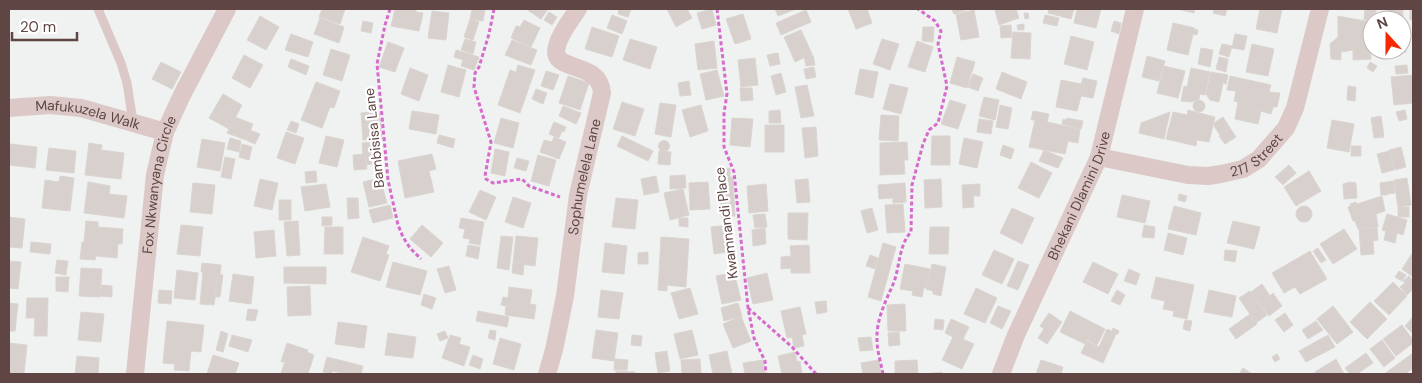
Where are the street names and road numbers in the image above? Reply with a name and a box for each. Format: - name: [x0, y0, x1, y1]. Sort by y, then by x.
- street label: Bambisisa Lane: [360, 87, 388, 189]
- street label: Mafukuzela Walk: [35, 96, 142, 133]
- street label: Fox Nkwanyana Circle: [138, 113, 180, 255]
- street label: Sophumelela Lane: [564, 117, 605, 236]
- street label: Bhekani Dlamini Drive: [1043, 129, 1114, 263]
- street label: 217 Street: [1228, 129, 1286, 181]
- street label: Kwamnandi Place: [710, 166, 742, 280]

